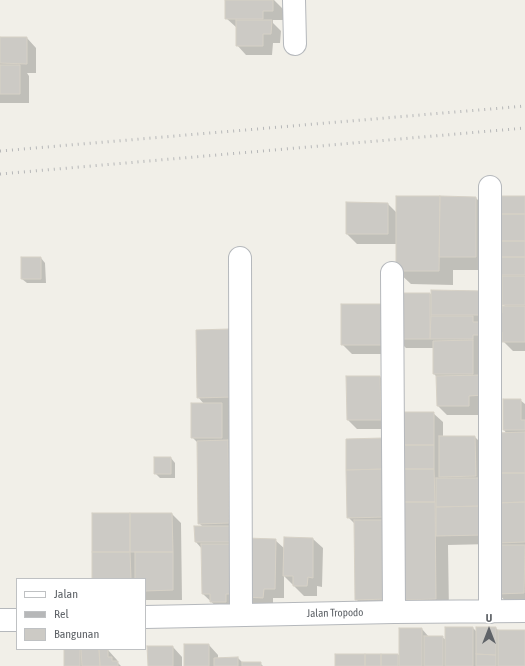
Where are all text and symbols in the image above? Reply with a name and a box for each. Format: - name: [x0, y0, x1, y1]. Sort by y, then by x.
- legend: [16, 578, 146, 650]
- text: Jalan: [54, 587, 78, 601]
- street label: Jalan Tropodo: [306, 606, 364, 620]
- text: Rel: [54, 607, 69, 621]
- north arrow: [469, 610, 509, 650]
- text: U: [486, 612, 492, 624]
- text: Bangunan: [54, 627, 99, 641]

